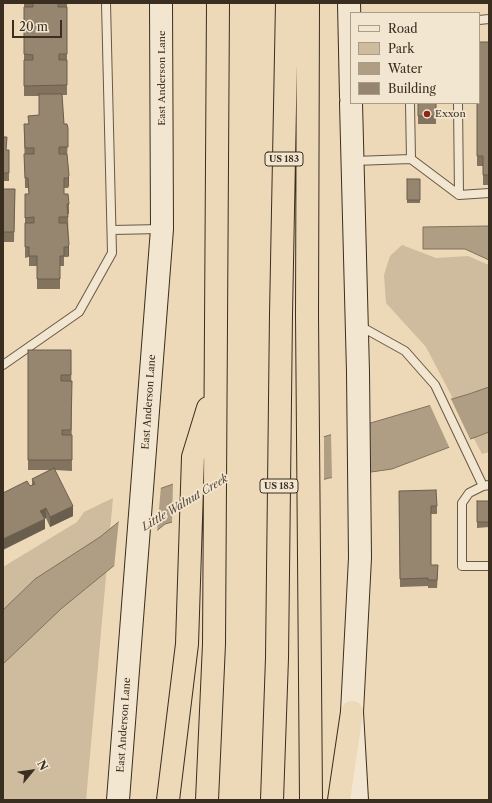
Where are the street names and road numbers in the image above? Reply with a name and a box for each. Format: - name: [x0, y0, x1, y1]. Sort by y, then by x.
- street label: East Anderson Lane: [156, 30, 168, 126]
- road number: US 183: [265, 152, 303, 166]
- street label: East Anderson Lane: [140, 354, 158, 450]
- road number: US 183: [260, 479, 298, 493]
- street label: East Anderson Lane: [115, 677, 133, 773]

